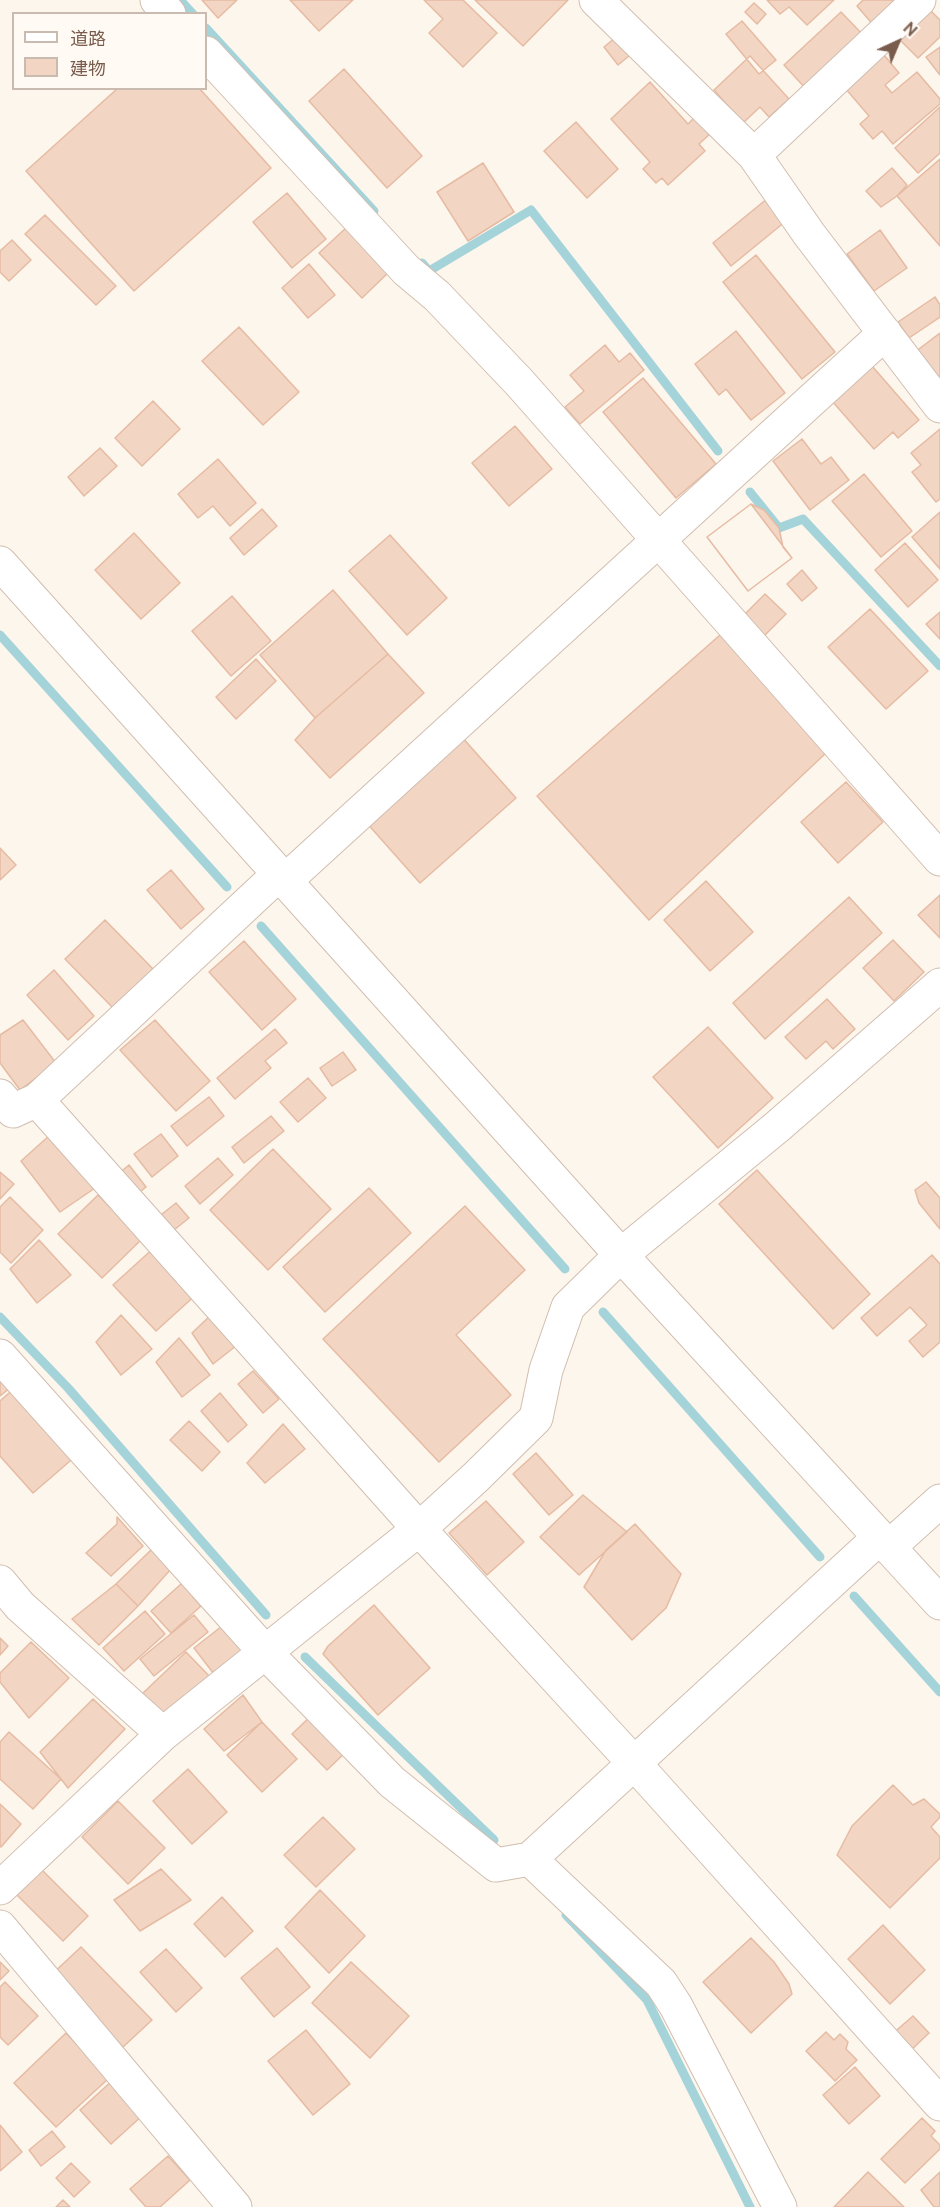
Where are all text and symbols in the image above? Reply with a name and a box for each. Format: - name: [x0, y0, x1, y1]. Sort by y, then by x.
- legend: [12, 12, 207, 90]
- north arrow: [868, 12, 928, 72]
- text: N: [900, 18, 921, 40]
- text: 道路: [70, 28, 106, 48]
- text: 建物: [70, 58, 106, 78]

